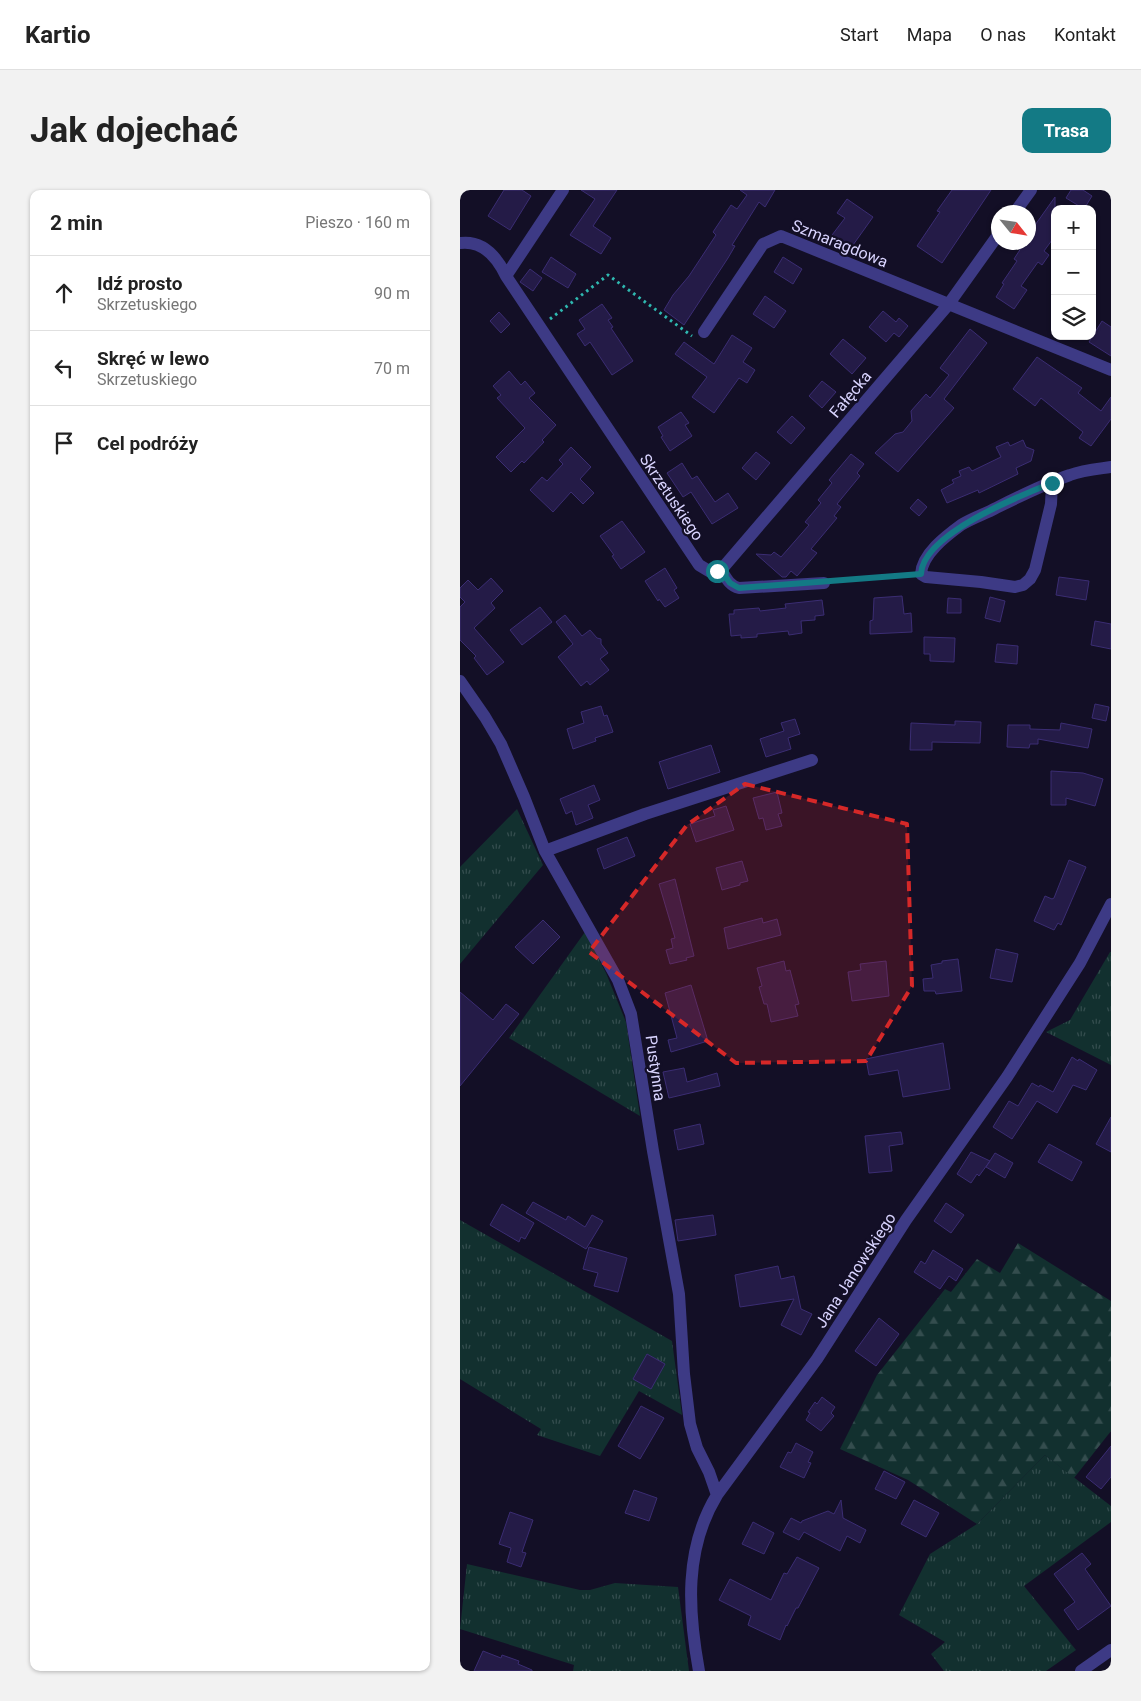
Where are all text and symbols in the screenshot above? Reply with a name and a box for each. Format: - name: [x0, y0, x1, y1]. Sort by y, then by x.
- text: Kartio: [25, 21, 91, 49]
- text: Start: [840, 24, 879, 45]
- text: Mapa: [907, 24, 952, 45]
- text: O nas: [980, 24, 1026, 45]
- text: Kontakt: [1054, 24, 1116, 45]
- button: Trasa: [1022, 108, 1111, 153]
- text: Jak dojechać: [30, 110, 238, 151]
- north arrow: [991, 205, 1036, 250]
- map controls: [1051, 205, 1096, 340]
- button: +: [1051, 205, 1096, 250]
- text: 2 min: [50, 211, 103, 235]
- text: Pieszo · 160 m: [305, 213, 410, 232]
- street label: Szmaragdowa: [789, 216, 891, 271]
- button: −: [1051, 250, 1096, 295]
- text: Idź prosto: [97, 272, 182, 295]
- icon: ahead: [50, 279, 78, 307]
- text: 90 m: [374, 284, 410, 303]
- text: Skrzetuskiego: [97, 295, 197, 314]
- button: layers: [1051, 295, 1096, 340]
- text: Skręć w lewo: [97, 347, 209, 370]
- icon: left: [50, 354, 78, 382]
- text: 70 m: [374, 359, 410, 378]
- street label: Fałęcka: [825, 367, 875, 422]
- text: Skrzetuskiego: [97, 370, 197, 389]
- icon: arrive: [50, 429, 78, 457]
- text: Cel podróży: [97, 432, 198, 455]
- street label: Skrzetuskiego: [636, 450, 707, 544]
- route end: [1041, 472, 1064, 495]
- route start: [706, 560, 729, 583]
- street label: Pustynna: [641, 1034, 670, 1102]
- street label: Jana Janowskiego: [811, 1209, 900, 1331]

